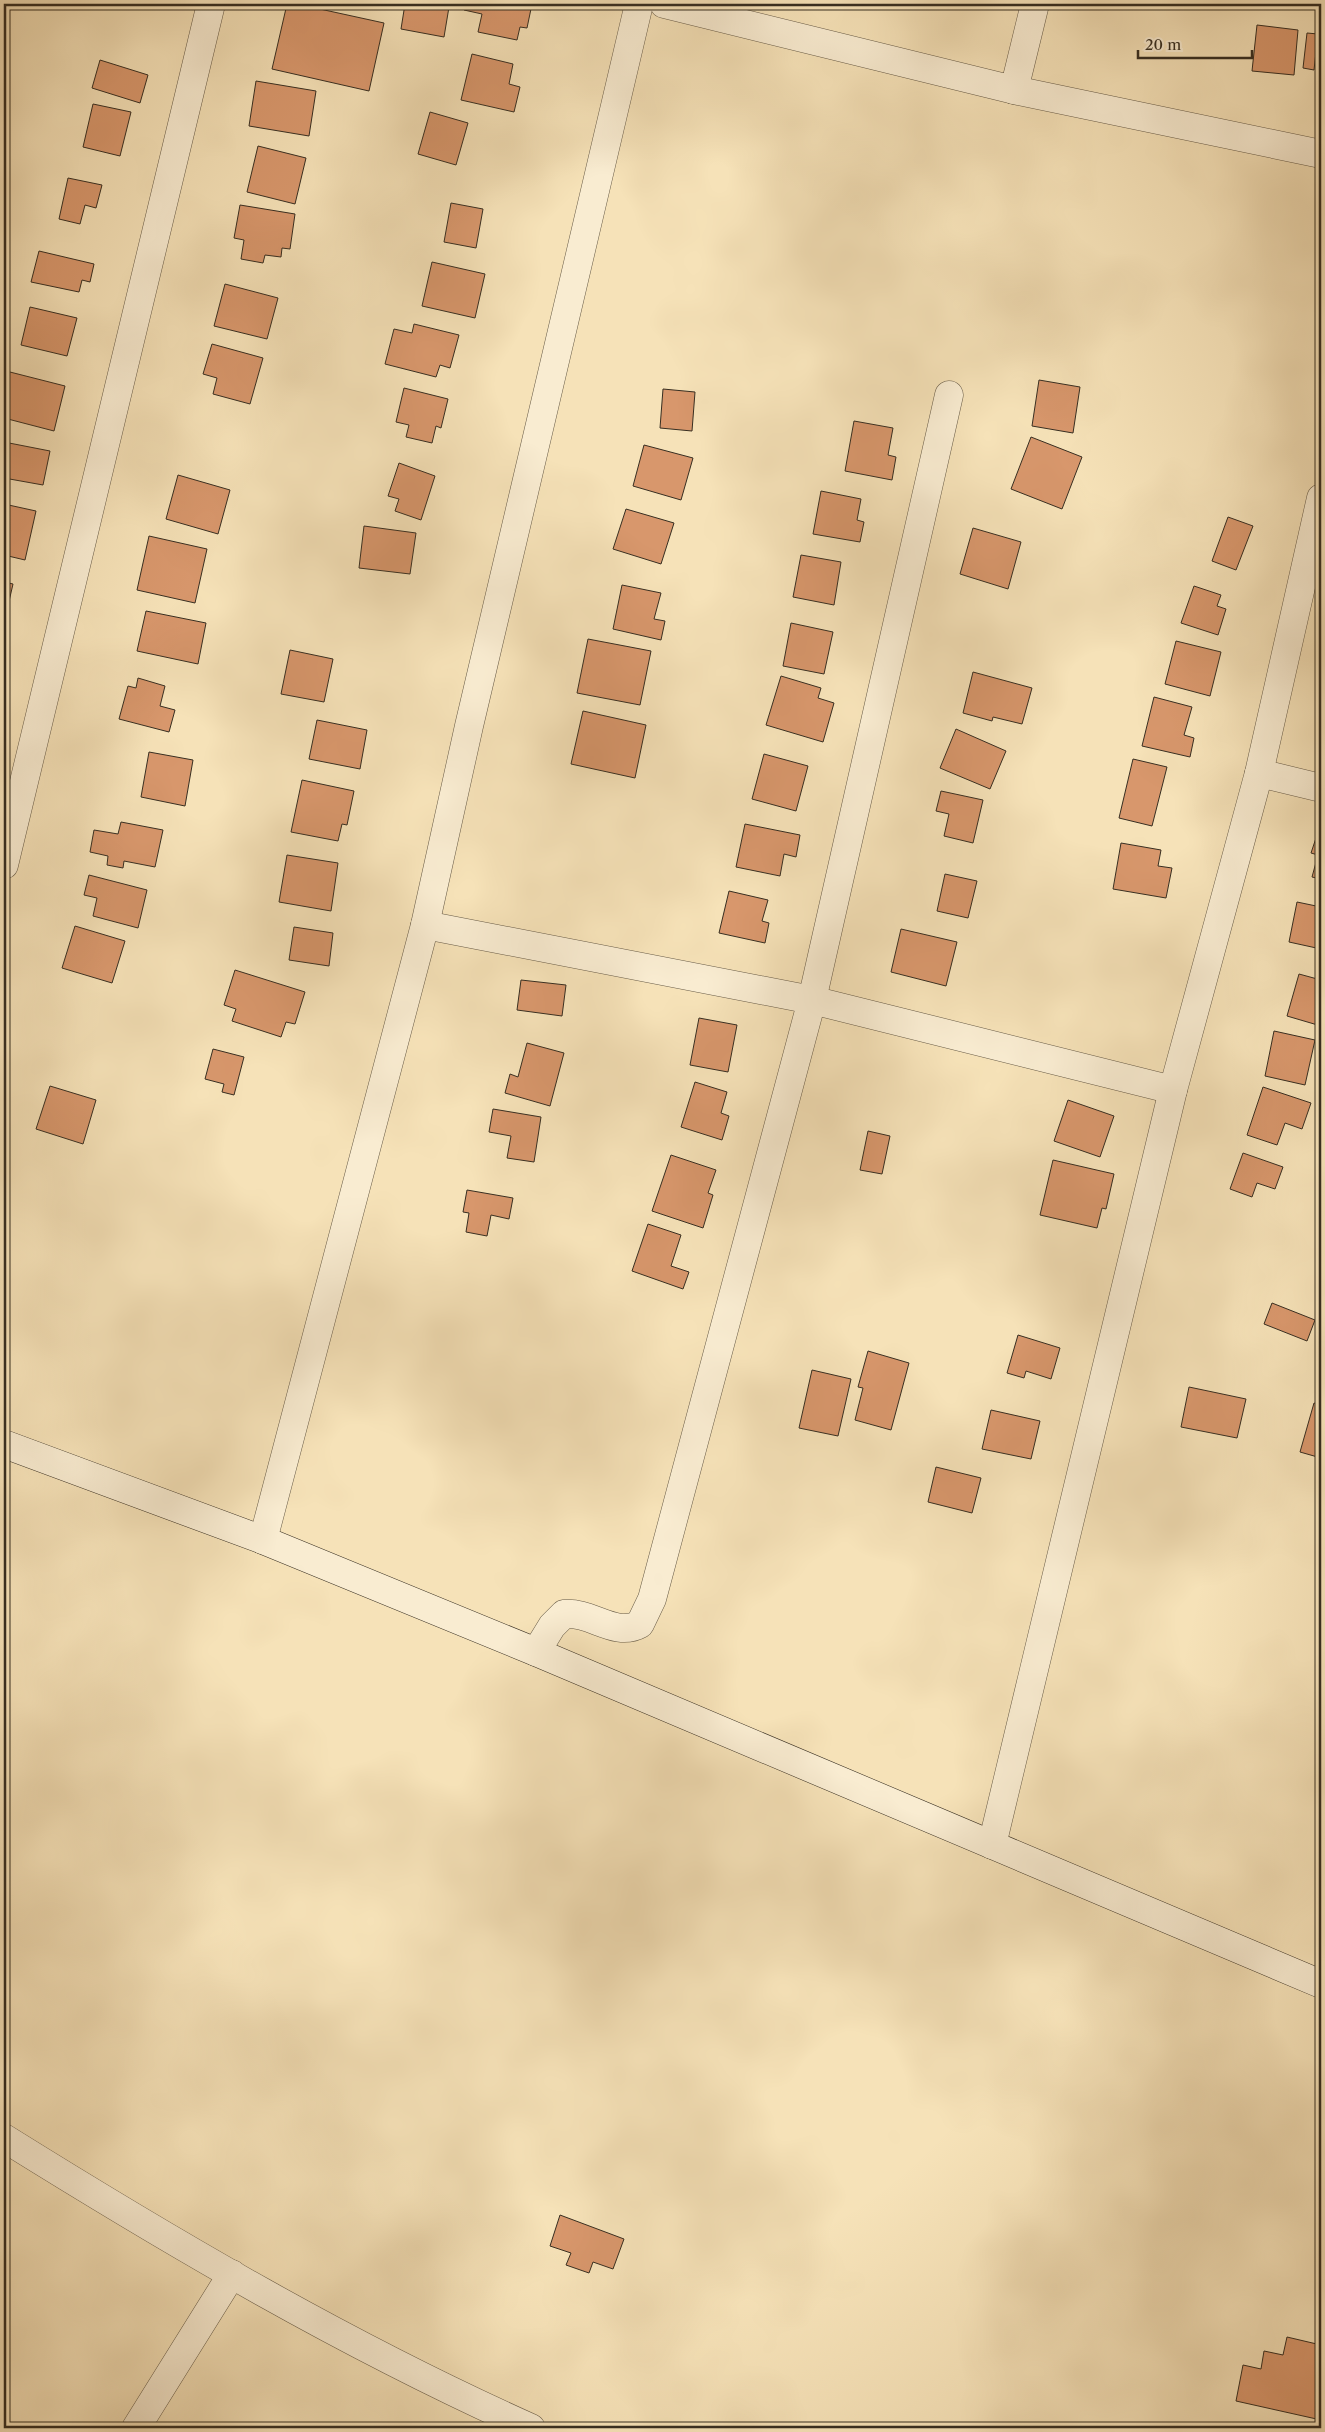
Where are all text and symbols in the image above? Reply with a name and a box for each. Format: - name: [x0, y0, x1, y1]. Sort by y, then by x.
- scale bar: [1138, 28, 1251, 60]
- text: 20 m: [1145, 35, 1181, 54]

